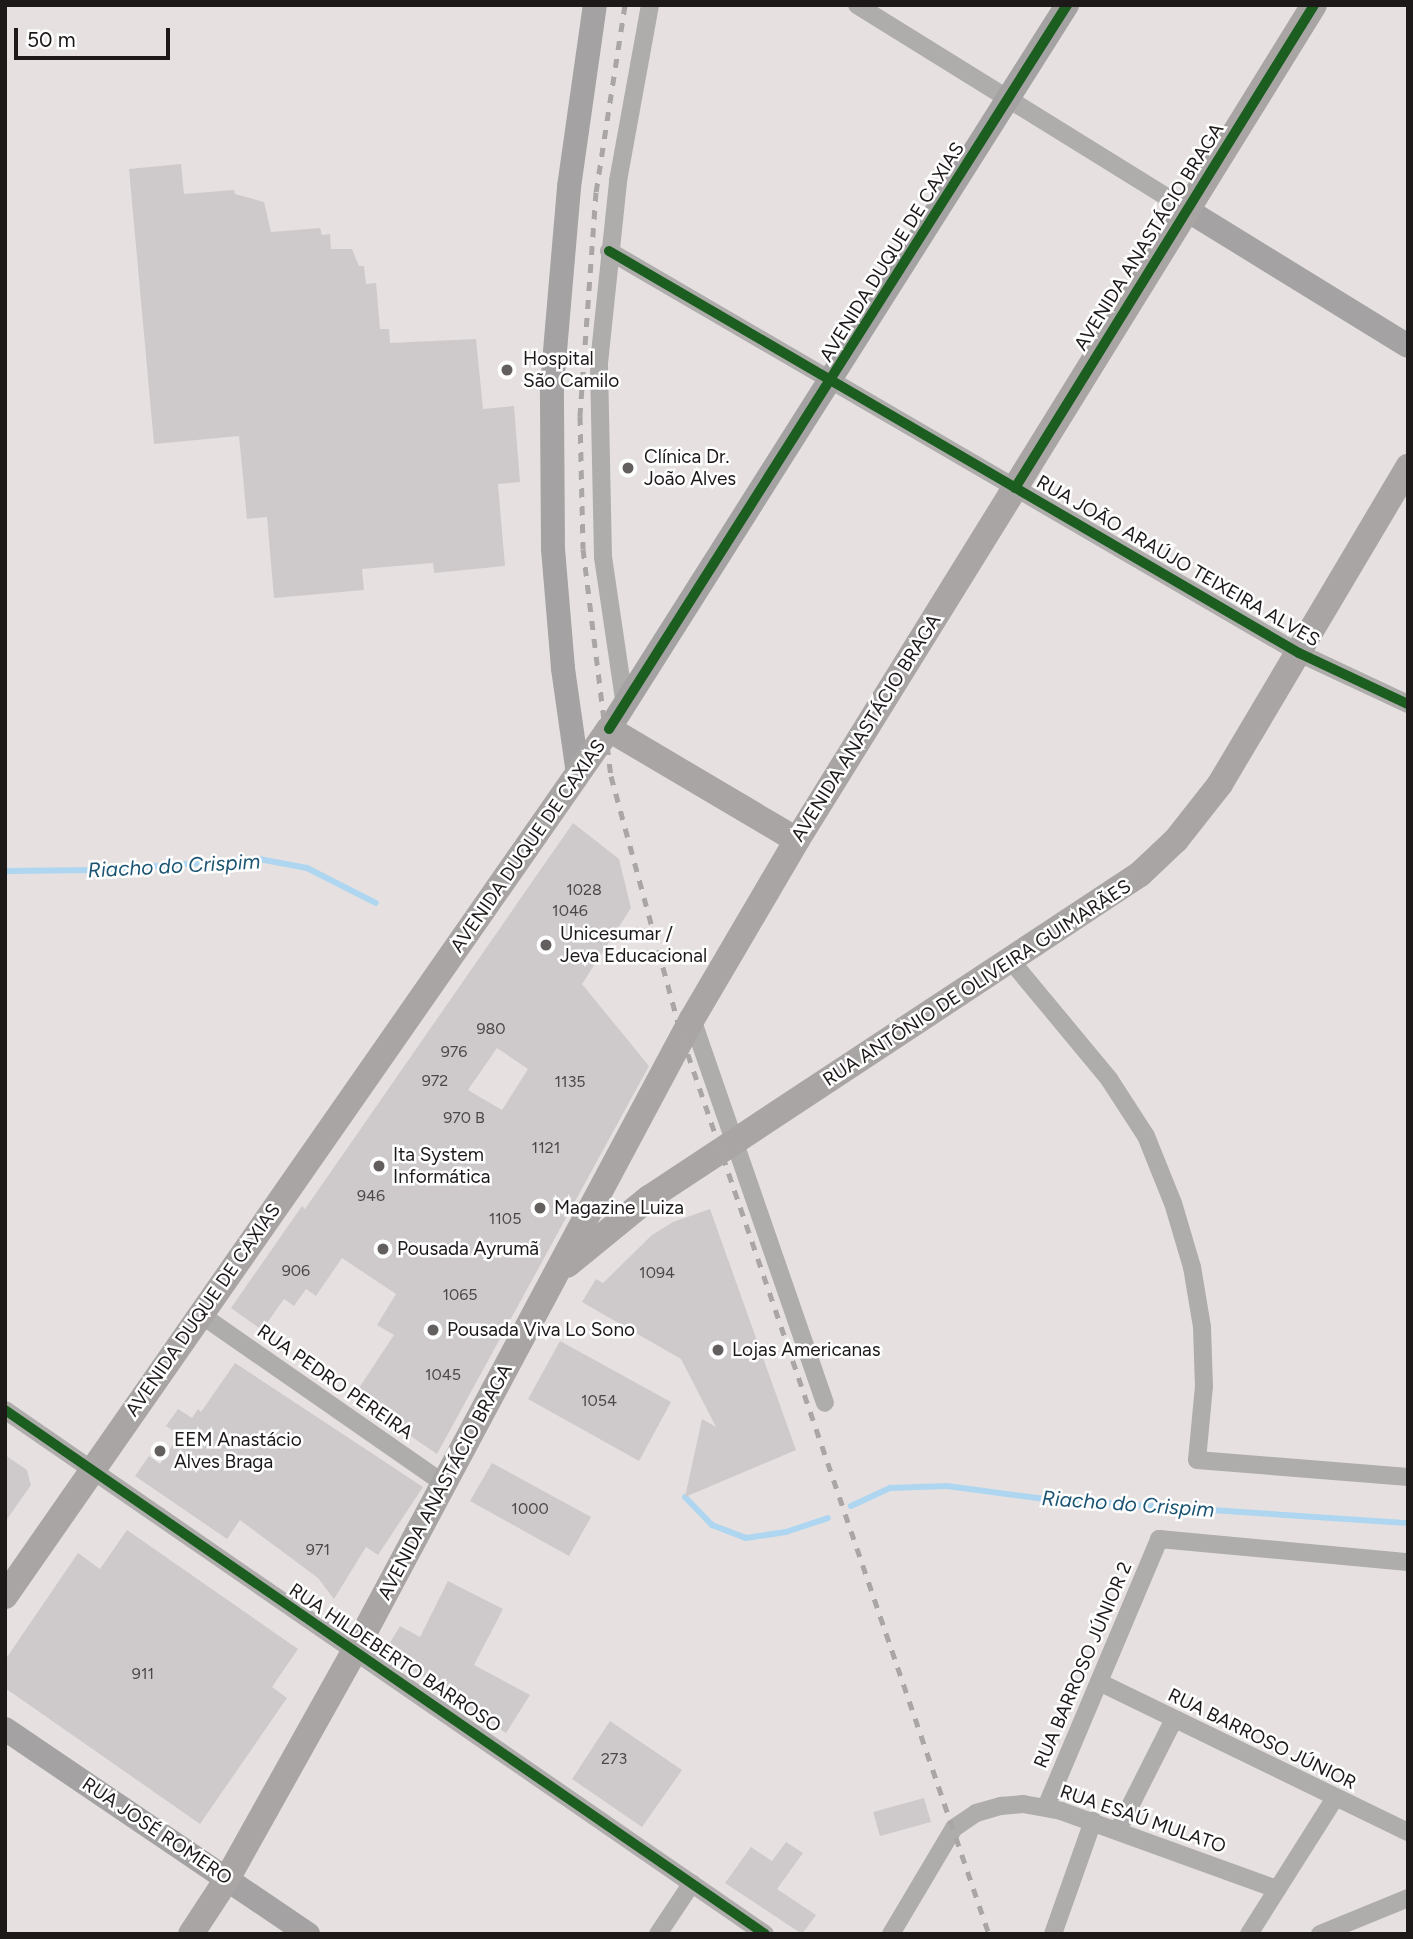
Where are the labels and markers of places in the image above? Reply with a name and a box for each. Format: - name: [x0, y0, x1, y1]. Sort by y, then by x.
- place label: Hospital São Camilo: [523, 348, 619, 392]
- marker: Hospital São Camilo: [497, 360, 517, 380]
- place label: Clínica Dr. João Alves: [644, 446, 736, 490]
- marker: Clínica Dr. João Alves: [618, 458, 638, 478]
- place label: Unicesumar / Jeva Educacional: [560, 923, 707, 967]
- marker: Unicesumar / Jeva Educacional: [538, 937, 554, 953]
- place label: Ita System Informática: [393, 1144, 491, 1188]
- marker: Ita System Informática: [371, 1158, 387, 1174]
- place label: Magazine Luiza: [554, 1197, 684, 1219]
- marker: Magazine Luiza: [532, 1200, 548, 1216]
- place label: Pousada Ayrumã: [397, 1238, 539, 1260]
- marker: Pousada Ayrumã: [375, 1241, 391, 1257]
- place label: Pousada Viva Lo Sono: [447, 1319, 635, 1341]
- marker: Pousada Viva Lo Sono: [425, 1322, 441, 1338]
- place label: Lojas Americanas: [732, 1339, 881, 1361]
- marker: Lojas Americanas: [710, 1342, 726, 1358]
- place label: EEM Anastácio Alves Braga: [174, 1429, 302, 1473]
- marker: EEM Anastácio Alves Braga: [152, 1443, 168, 1459]

